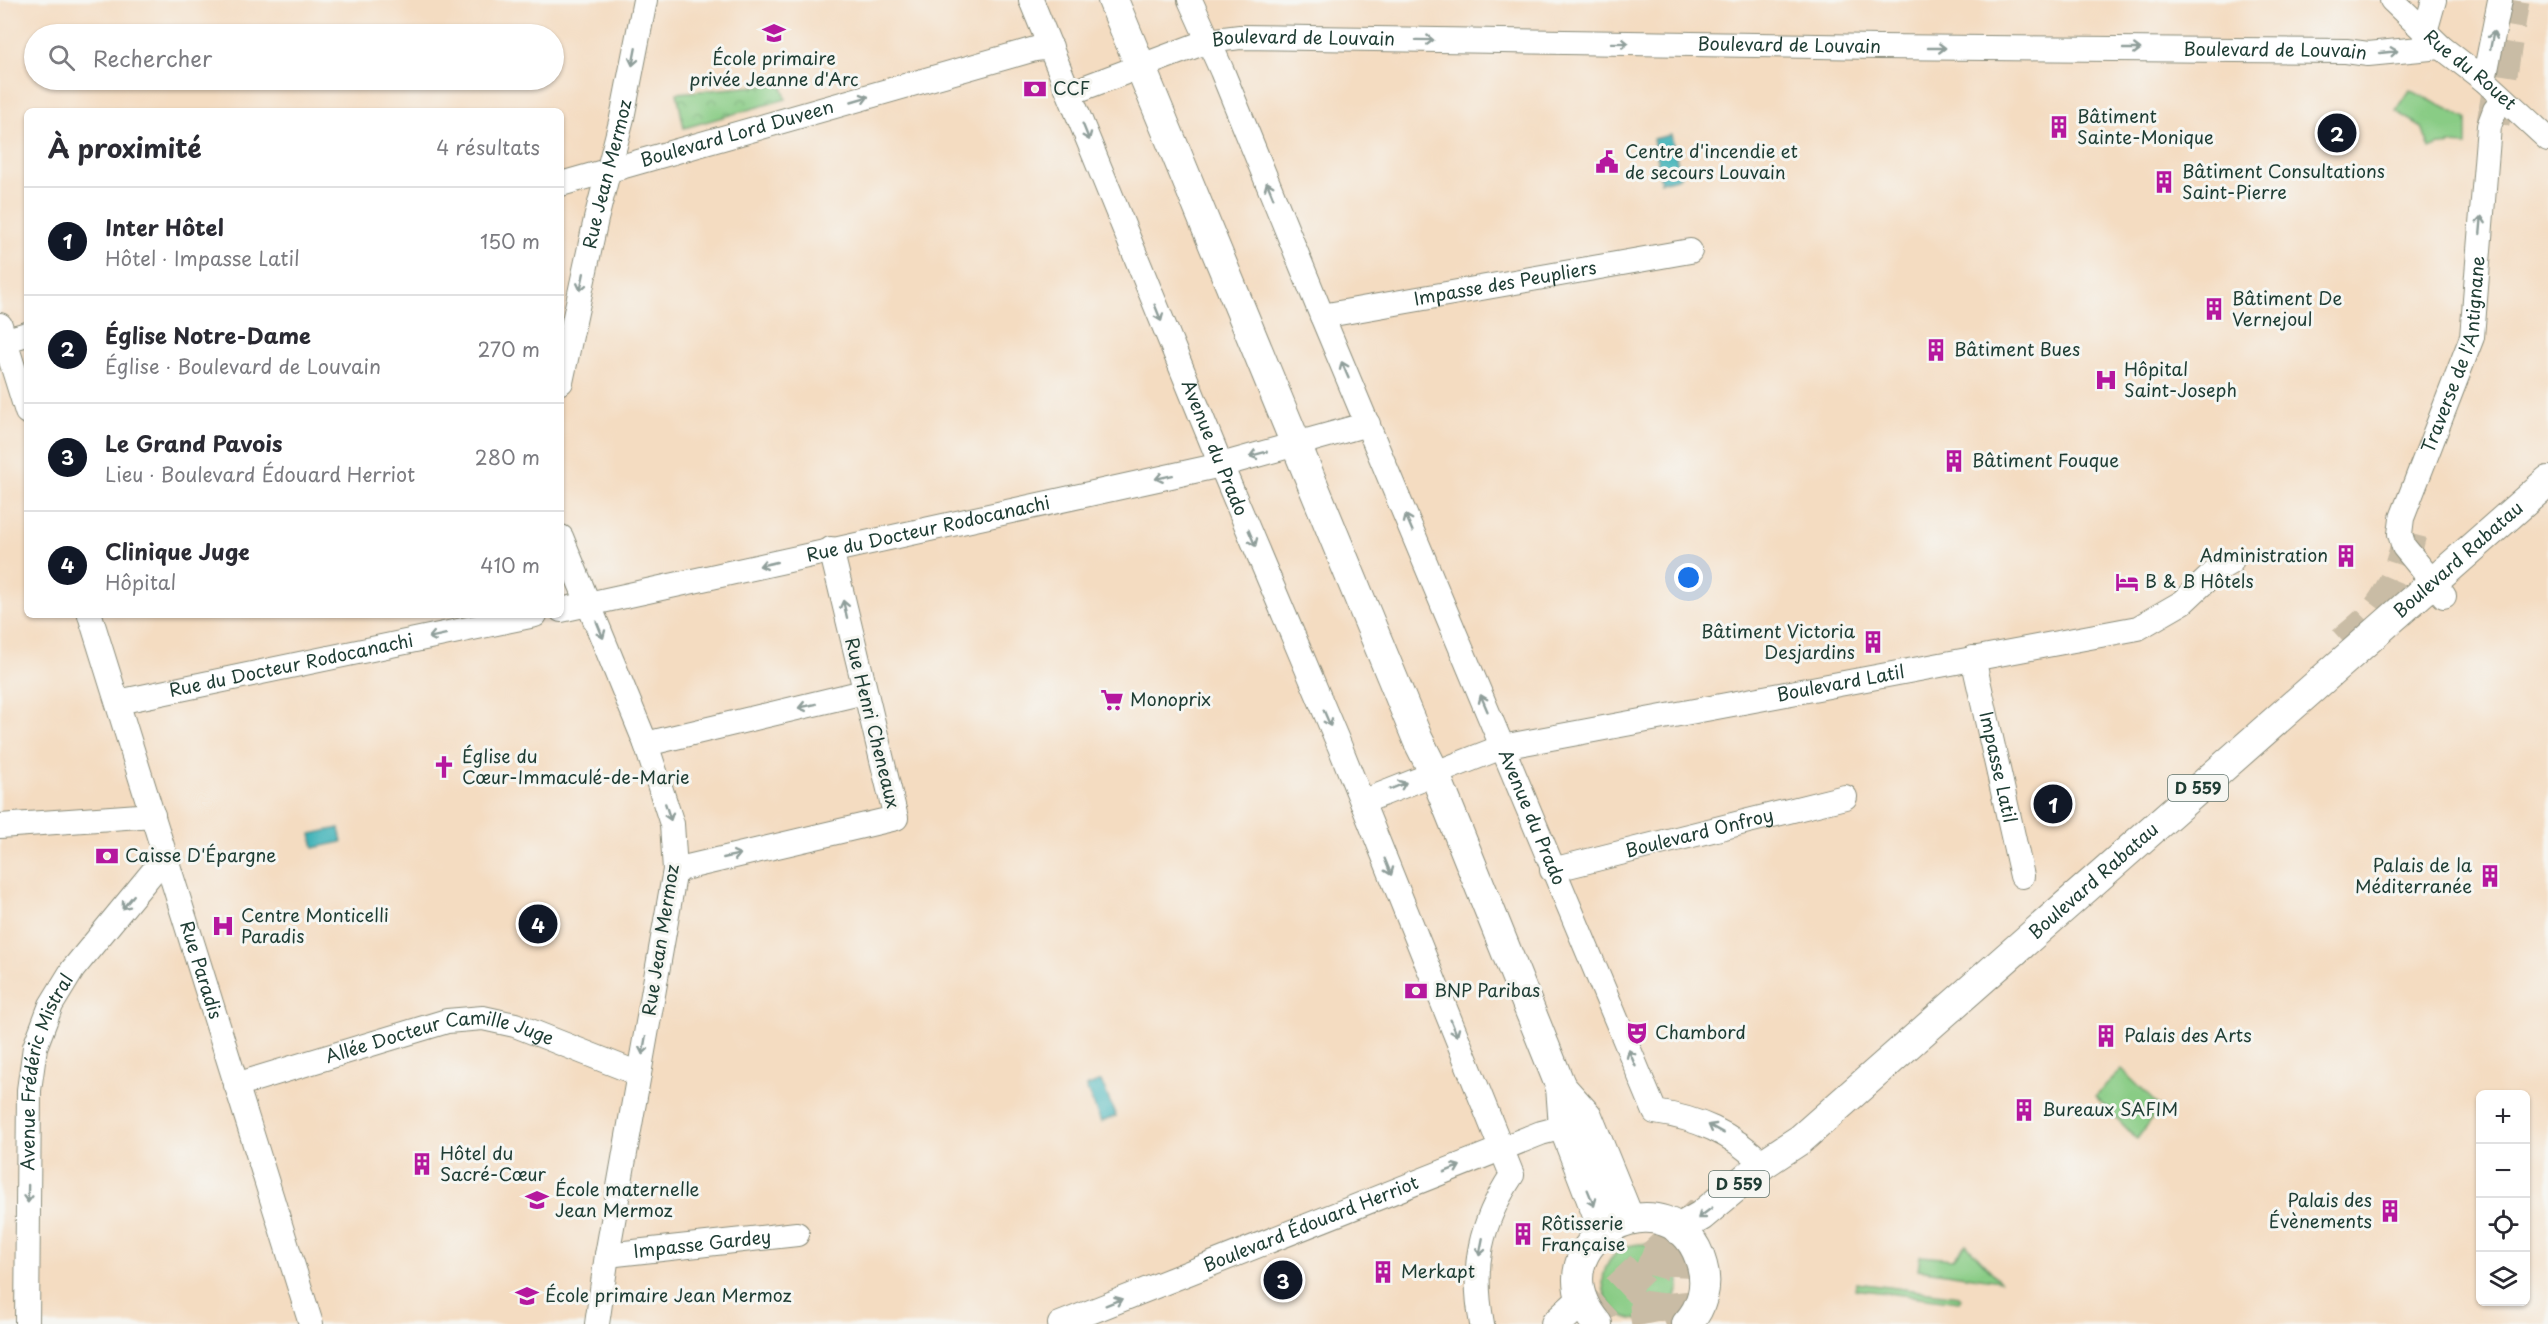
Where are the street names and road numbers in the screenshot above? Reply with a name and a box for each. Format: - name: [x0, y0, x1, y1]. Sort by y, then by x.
- street label: Boulevard de Louvain: [1210, 22, 1395, 52]
- street label: Rue du Rouet: [2418, 23, 2523, 116]
- street label: Boulevard de Louvain: [1697, 29, 1881, 59]
- street label: Boulevard de Louvain: [2183, 35, 2369, 66]
- street label: Boulevard Lord Duveen: [637, 92, 836, 173]
- street label: Rue Jean Mermoz: [575, 97, 637, 251]
- street label: Impasse des Peupliers: [1411, 253, 1598, 312]
- street label: Traverse de l'Antignane: [2414, 255, 2490, 456]
- street label: Avenue du Prado: [1176, 375, 1256, 519]
- street label: Rue du Docteur Rodocanachi: [804, 488, 1052, 568]
- street label: Boulevard Rabatau: [2387, 494, 2528, 623]
- street label: Rue du Docteur Rodocanachi: [166, 626, 416, 703]
- street label: Rue Henri Cheneaux: [839, 634, 908, 811]
- street label: Boulevard Latil: [1774, 657, 1907, 707]
- street label: Impasse Latil: [1973, 709, 2025, 825]
- street label: Avenue du Prado: [1493, 745, 1574, 889]
- road number: D 559: [2168, 775, 2228, 801]
- street label: Boulevard Onfroy: [1622, 800, 1776, 863]
- street label: Boulevard Rabatau: [2022, 815, 2164, 945]
- street label: Rue Jean Mermoz: [634, 862, 685, 1017]
- street label: Rue Paradis: [174, 917, 230, 1022]
- street label: Avenue Frédéric Mistral: [13, 968, 79, 1171]
- street label: Allée Docteur Camille Juge: [322, 1003, 558, 1069]
- street label: Boulevard Édouard Herriot: [1199, 1168, 1422, 1278]
- road number: D 559: [1709, 1171, 1769, 1197]
- street label: Impasse Gardey: [632, 1222, 773, 1264]

